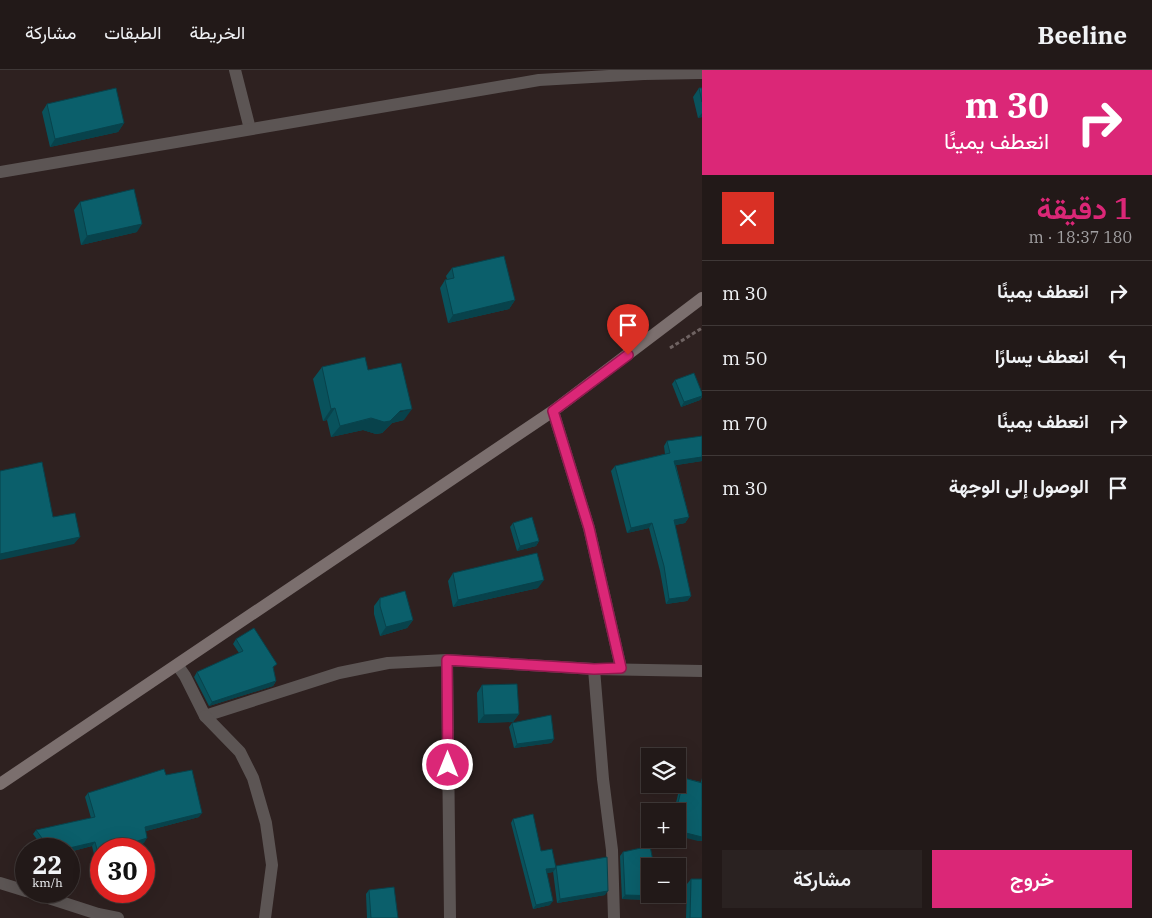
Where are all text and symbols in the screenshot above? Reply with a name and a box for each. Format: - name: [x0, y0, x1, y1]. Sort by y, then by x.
- text: Beeline: [1038, 19, 1127, 51]
- text: مشاركة: [25, 21, 76, 44]
- text: الطبقات: [104, 21, 161, 44]
- text: الخريطة: [189, 21, 245, 44]
- text: 30 m: [965, 82, 1049, 128]
- icon: right: [1067, 90, 1132, 155]
- text: انعطف يمينًا: [944, 126, 1049, 155]
- text: 1 دقيقة: [1037, 188, 1132, 227]
- button: close: [722, 192, 774, 244]
- text: 180 m · 18:37: [1029, 227, 1132, 247]
- text: انعطف يمينًا: [997, 279, 1089, 303]
- icon: right: [1104, 279, 1132, 307]
- text: 30 m: [722, 281, 767, 305]
- pin: [607, 304, 649, 355]
- icon: arrive: [614, 311, 642, 339]
- text: انعطف يسارًا: [995, 344, 1089, 368]
- icon: left: [1104, 344, 1132, 372]
- text: 50 m: [722, 346, 767, 370]
- text: انعطف يمينًا: [997, 409, 1089, 433]
- icon: right: [1104, 409, 1132, 437]
- text: 70 m: [722, 411, 767, 435]
- text: الوصول إلى الوجهة: [949, 474, 1089, 498]
- icon: arrive: [1104, 474, 1132, 502]
- text: 30 m: [722, 476, 767, 500]
- position arrow: [421, 738, 473, 790]
- map controls: [641, 748, 686, 903]
- button: layers: [641, 748, 686, 793]
- button: +: [641, 803, 686, 848]
- speed limit sign: 30: [90, 838, 155, 903]
- text: 22: [32, 848, 63, 881]
- button: مشاركة: [722, 850, 922, 908]
- button: خروج: [932, 850, 1132, 908]
- button: −: [641, 858, 686, 903]
- text: km/h: [32, 875, 63, 890]

